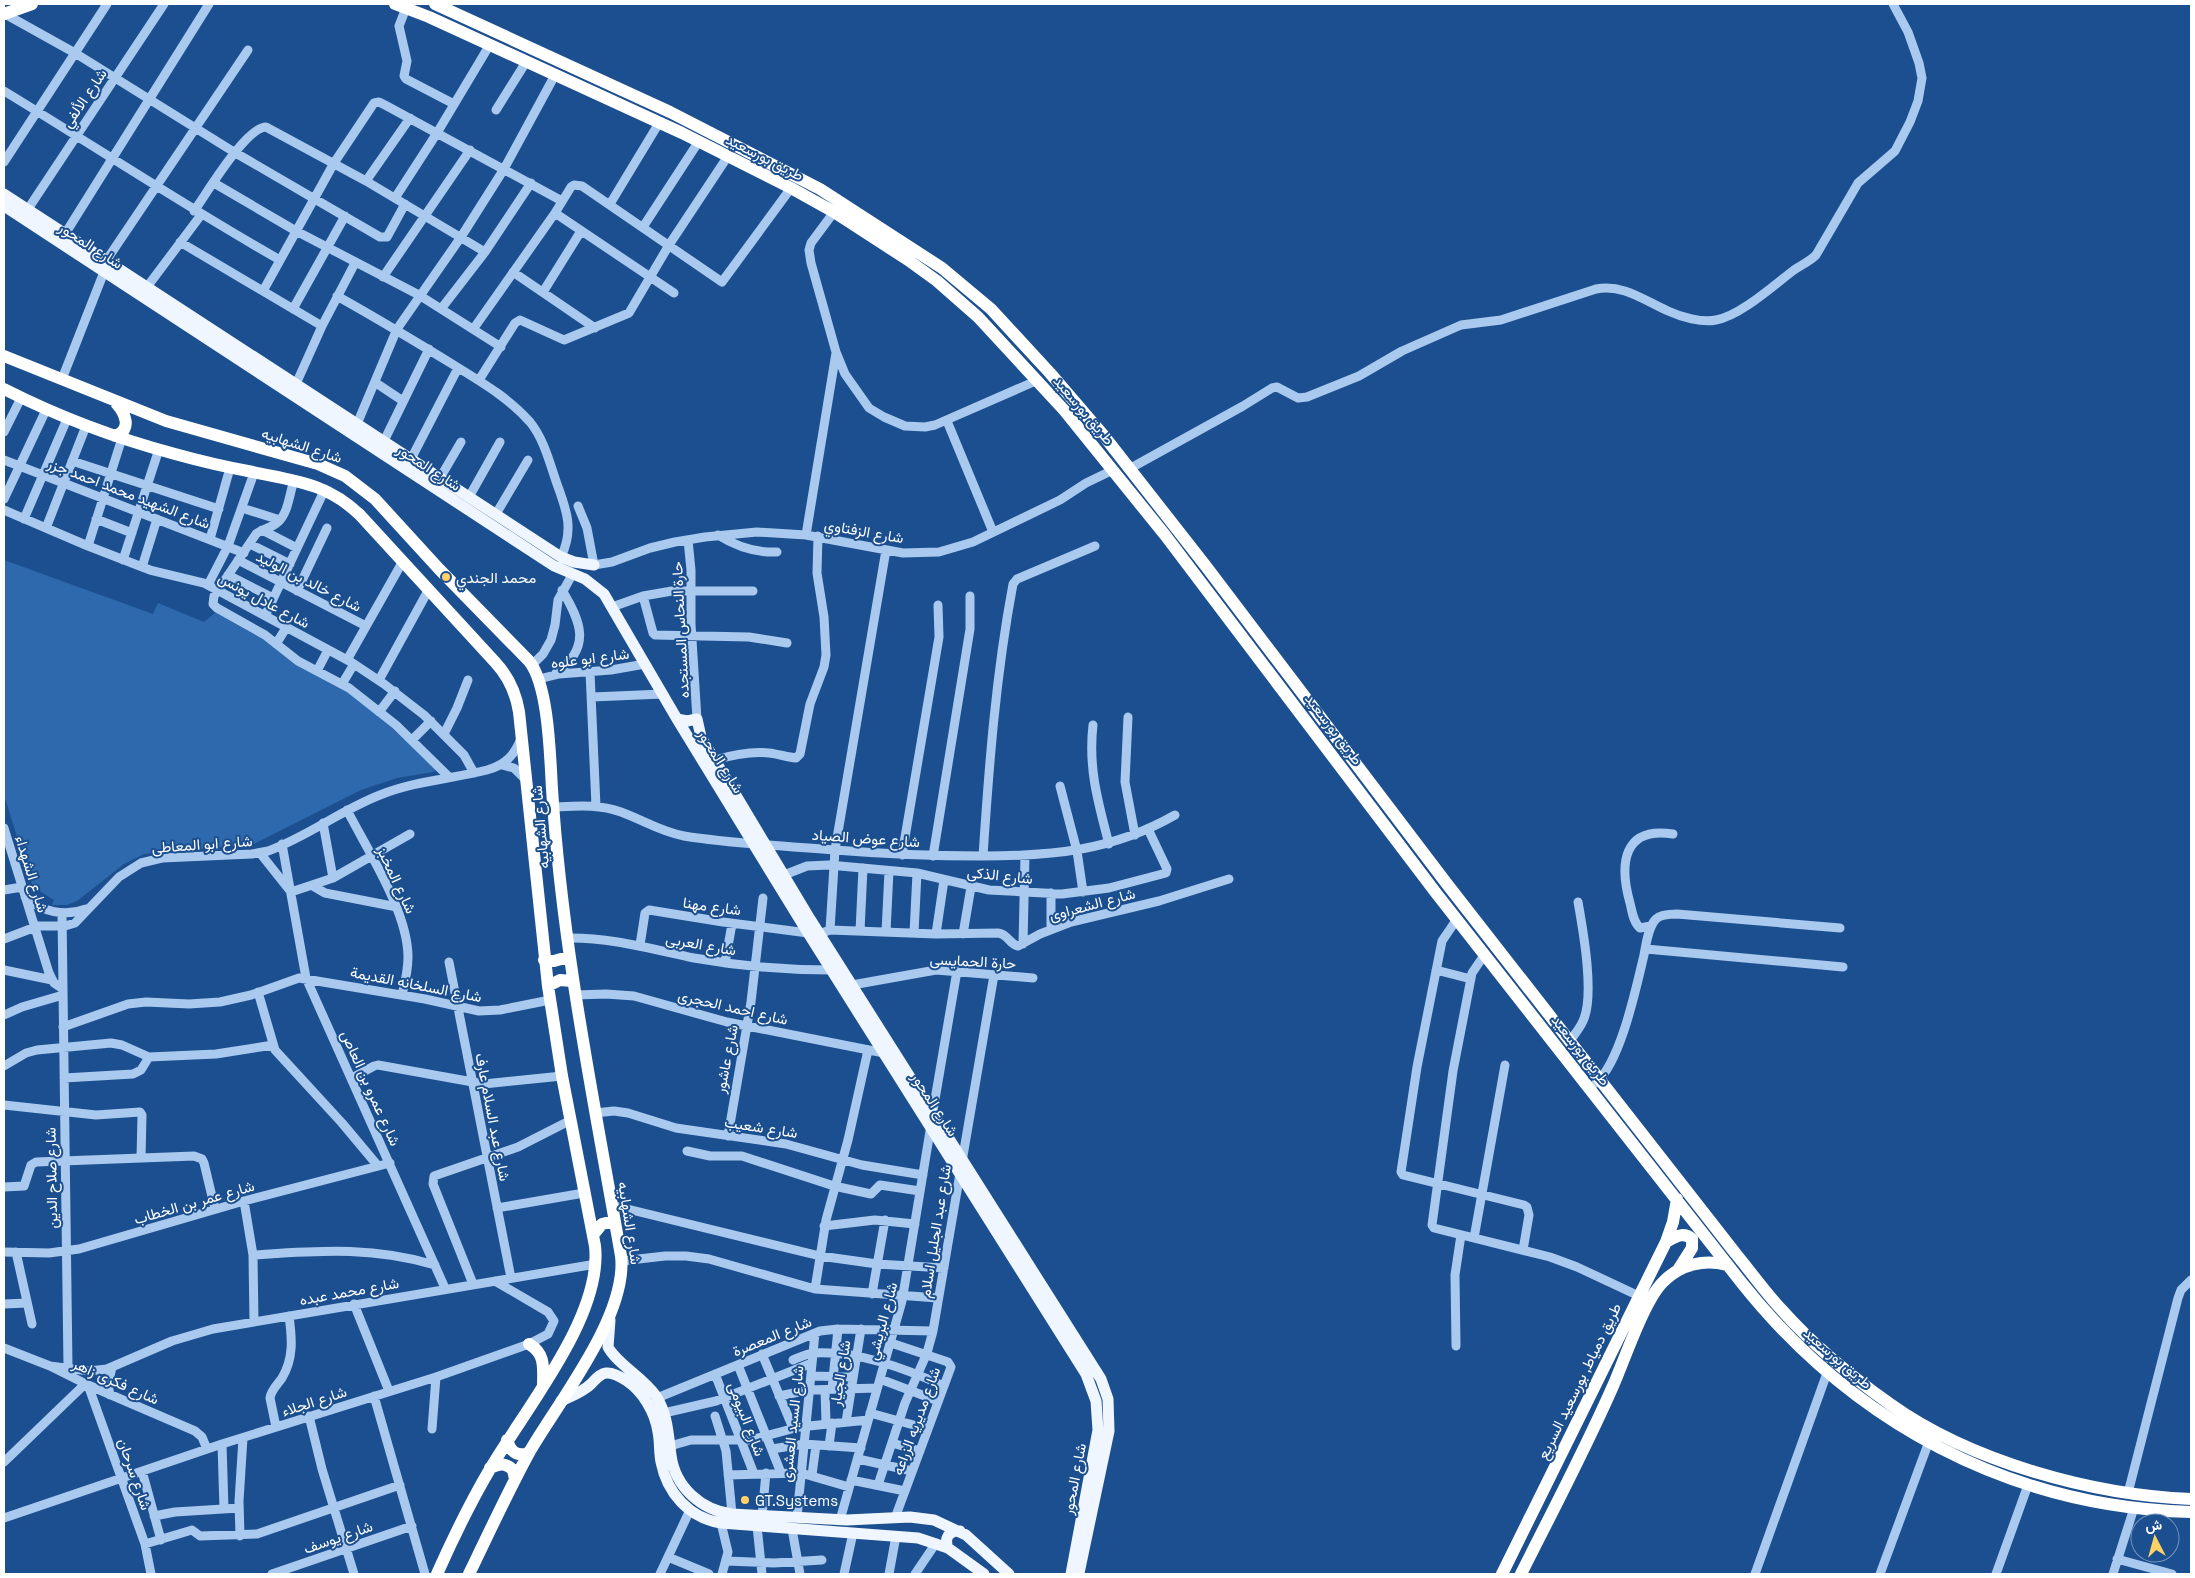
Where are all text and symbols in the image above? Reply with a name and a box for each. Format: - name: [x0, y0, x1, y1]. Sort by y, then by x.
- street label: شارع الألفي: [57, 65, 114, 134]
- street label: طريق بورسعيد: [723, 129, 807, 186]
- street label: شارع المحور: [54, 217, 127, 274]
- street label: طريق بورسعيد: [1049, 372, 1119, 449]
- street label: شارع الشهابيه: [259, 423, 345, 469]
- street label: شارع المحور: [392, 439, 465, 496]
- street label: شارع الشهيد محمد احمد جزر: [43, 453, 213, 535]
- street label: شارع الزفتاوي: [822, 515, 905, 551]
- street label: شارع خالد بن الوليد: [252, 546, 365, 618]
- street label: حارة النحاس المستجده: [667, 561, 694, 699]
- street label: شارع عادل يونس: [214, 568, 313, 634]
- place label: محمد الجندي: [456, 568, 536, 591]
- marker: محمد الجندي: [440, 571, 452, 583]
- street label: شارع ابو علوه: [550, 644, 631, 674]
- street label: طريق بورسعيد: [1300, 690, 1367, 769]
- street label: شارع المحور: [692, 724, 748, 798]
- street label: شارع الشهابيه: [527, 784, 555, 869]
- street label: شارع عوض الصياد: [811, 825, 921, 853]
- street label: شارع ابو المعاطى: [151, 831, 253, 859]
- street label: شارع الشهداء: [9, 833, 53, 916]
- street label: شارع المخبز: [371, 843, 421, 917]
- street label: شارع الذكى: [966, 862, 1034, 890]
- street label: شارع الشعراوى: [1047, 883, 1138, 927]
- street label: شارع مهنا: [681, 893, 742, 921]
- street label: شارع العربى: [664, 928, 738, 962]
- street label: حارة الحمايسى: [929, 949, 1017, 974]
- street label: شارع السلخانه القديمة: [348, 962, 484, 1008]
- street label: شارع احمد الحجرى: [676, 985, 790, 1031]
- street label: طريق بورسعيد: [1547, 1011, 1615, 1090]
- street label: شارع عاشور: [710, 1023, 744, 1096]
- street label: شارع عمرو بن العاص: [335, 1027, 405, 1150]
- street label: شارع عبد السلام عارف: [469, 1051, 515, 1183]
- street label: شارع المحور: [905, 1068, 963, 1141]
- street label: شارع شعيب: [723, 1112, 799, 1144]
- street label: شارع صلاح الدين: [41, 1127, 63, 1229]
- street label: شارع عبد الجليل اسلام: [915, 1163, 957, 1299]
- street label: شارع عمر بن الخطاب: [132, 1176, 257, 1230]
- street label: شارع الشهابيه: [612, 1180, 646, 1266]
- street label: شارع محمد عبده: [298, 1273, 401, 1311]
- street label: شارع البريشي: [862, 1280, 905, 1363]
- street label: طريق دمياط, بورسعيد السريع: [1533, 1299, 1627, 1463]
- street label: شارع المعصرة: [730, 1311, 815, 1362]
- street label: طريق بورسعيد: [1799, 1323, 1876, 1394]
- street label: شارع الجيار: [825, 1338, 857, 1409]
- street label: شارع فكرى زاهر: [68, 1353, 162, 1410]
- street label: شارع مديريه الزراعه: [888, 1364, 946, 1478]
- street label: شارع السيد العشرى: [776, 1365, 810, 1483]
- street label: شارع البيومى: [722, 1379, 770, 1460]
- street label: شارع الجلاء: [279, 1382, 350, 1422]
- street label: شارع سرحان: [112, 1436, 156, 1513]
- street label: شارع المحور: [1058, 1441, 1092, 1518]
- place label: GT.Systems: [755, 1491, 838, 1510]
- marker: GT.Systems: [739, 1494, 751, 1506]
- north arrow: [2130, 1513, 2180, 1563]
- text: ش: [2144, 1515, 2163, 1535]
- street label: شارع يوسف: [301, 1516, 376, 1560]

